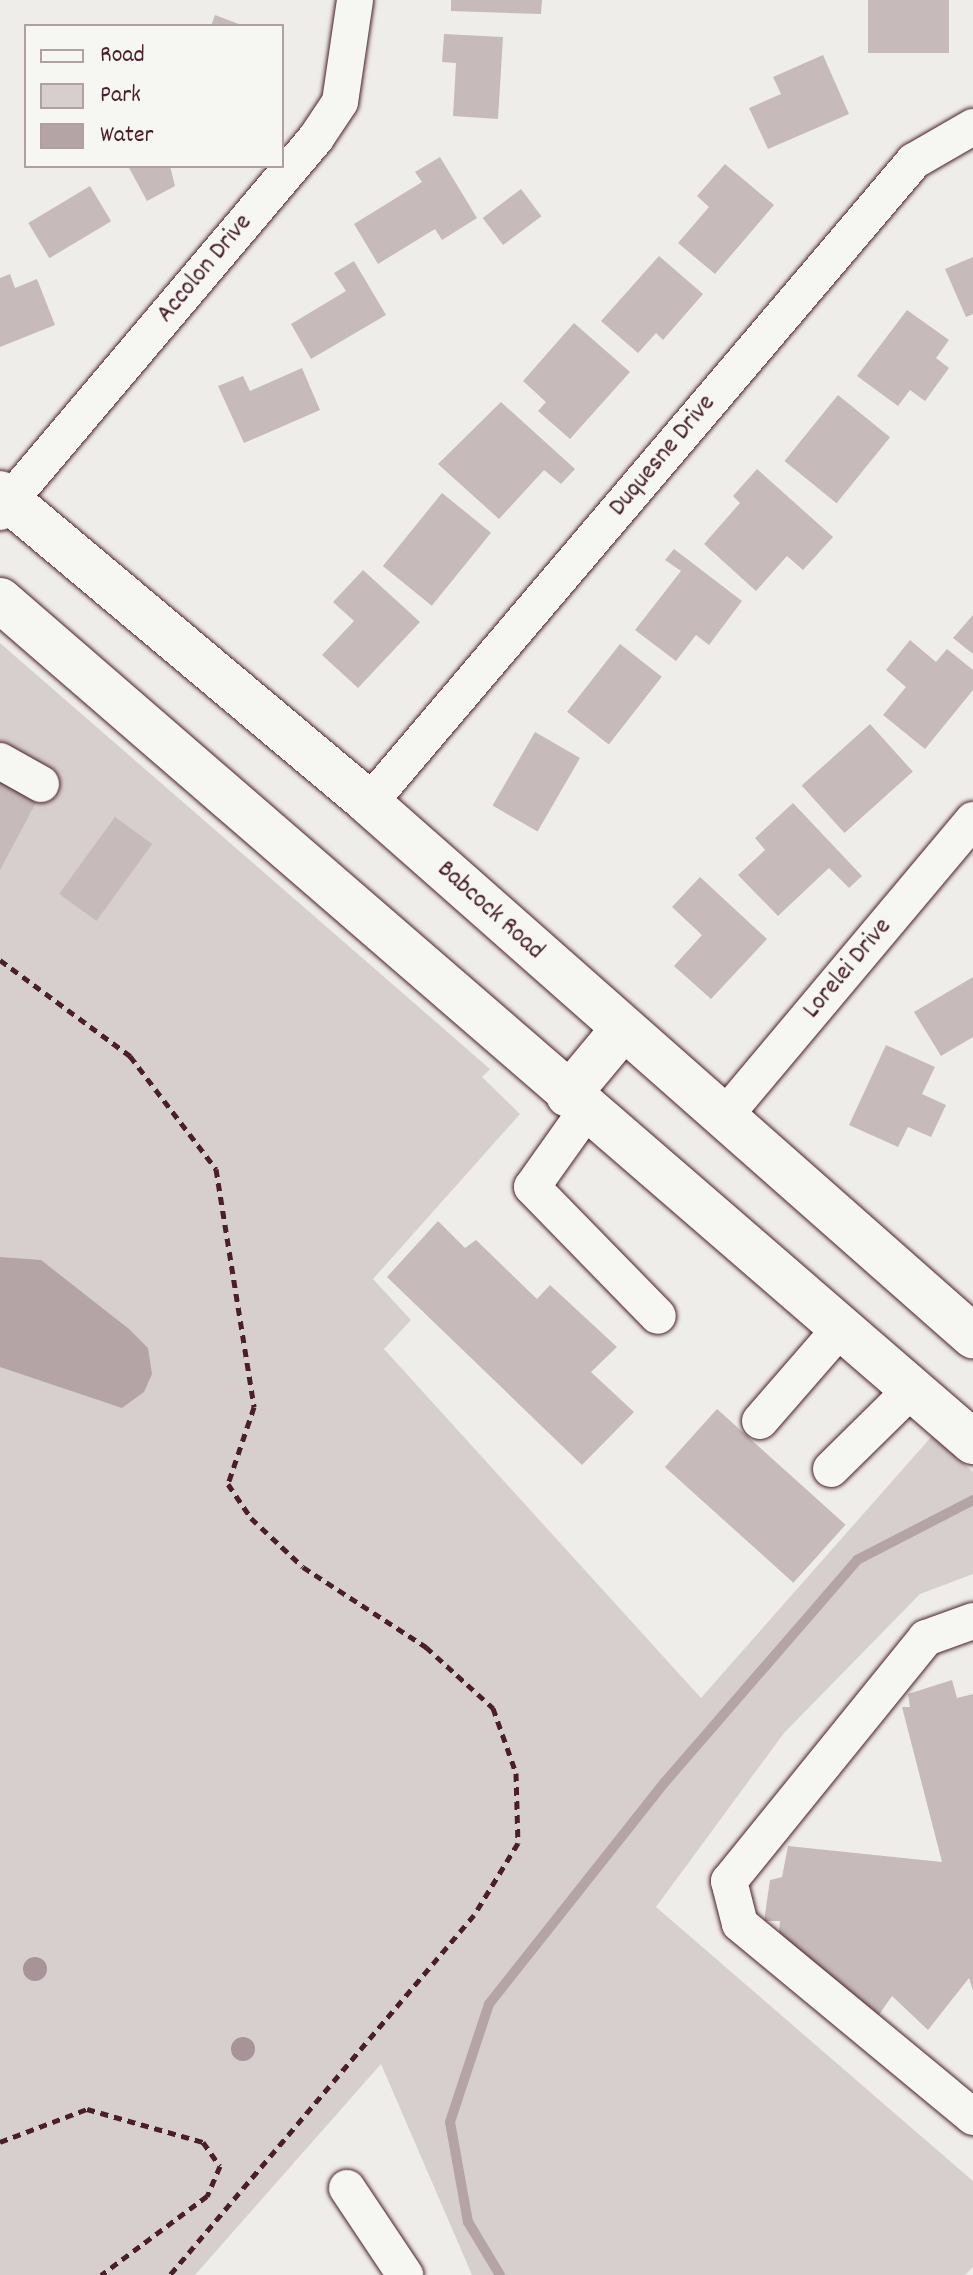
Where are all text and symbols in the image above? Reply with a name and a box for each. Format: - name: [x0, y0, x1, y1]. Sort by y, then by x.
- legend: [24, 24, 284, 168]
- text: Road: [100, 39, 145, 73]
- text: Park: [100, 79, 141, 113]
- text: Water: [100, 119, 153, 153]
- street label: Accolon Drive: [150, 208, 260, 330]
- street label: Duquesne Drive: [603, 389, 723, 523]
- street label: Babcock Road: [430, 855, 550, 967]
- street label: Lorelei Drive: [797, 912, 899, 1026]

